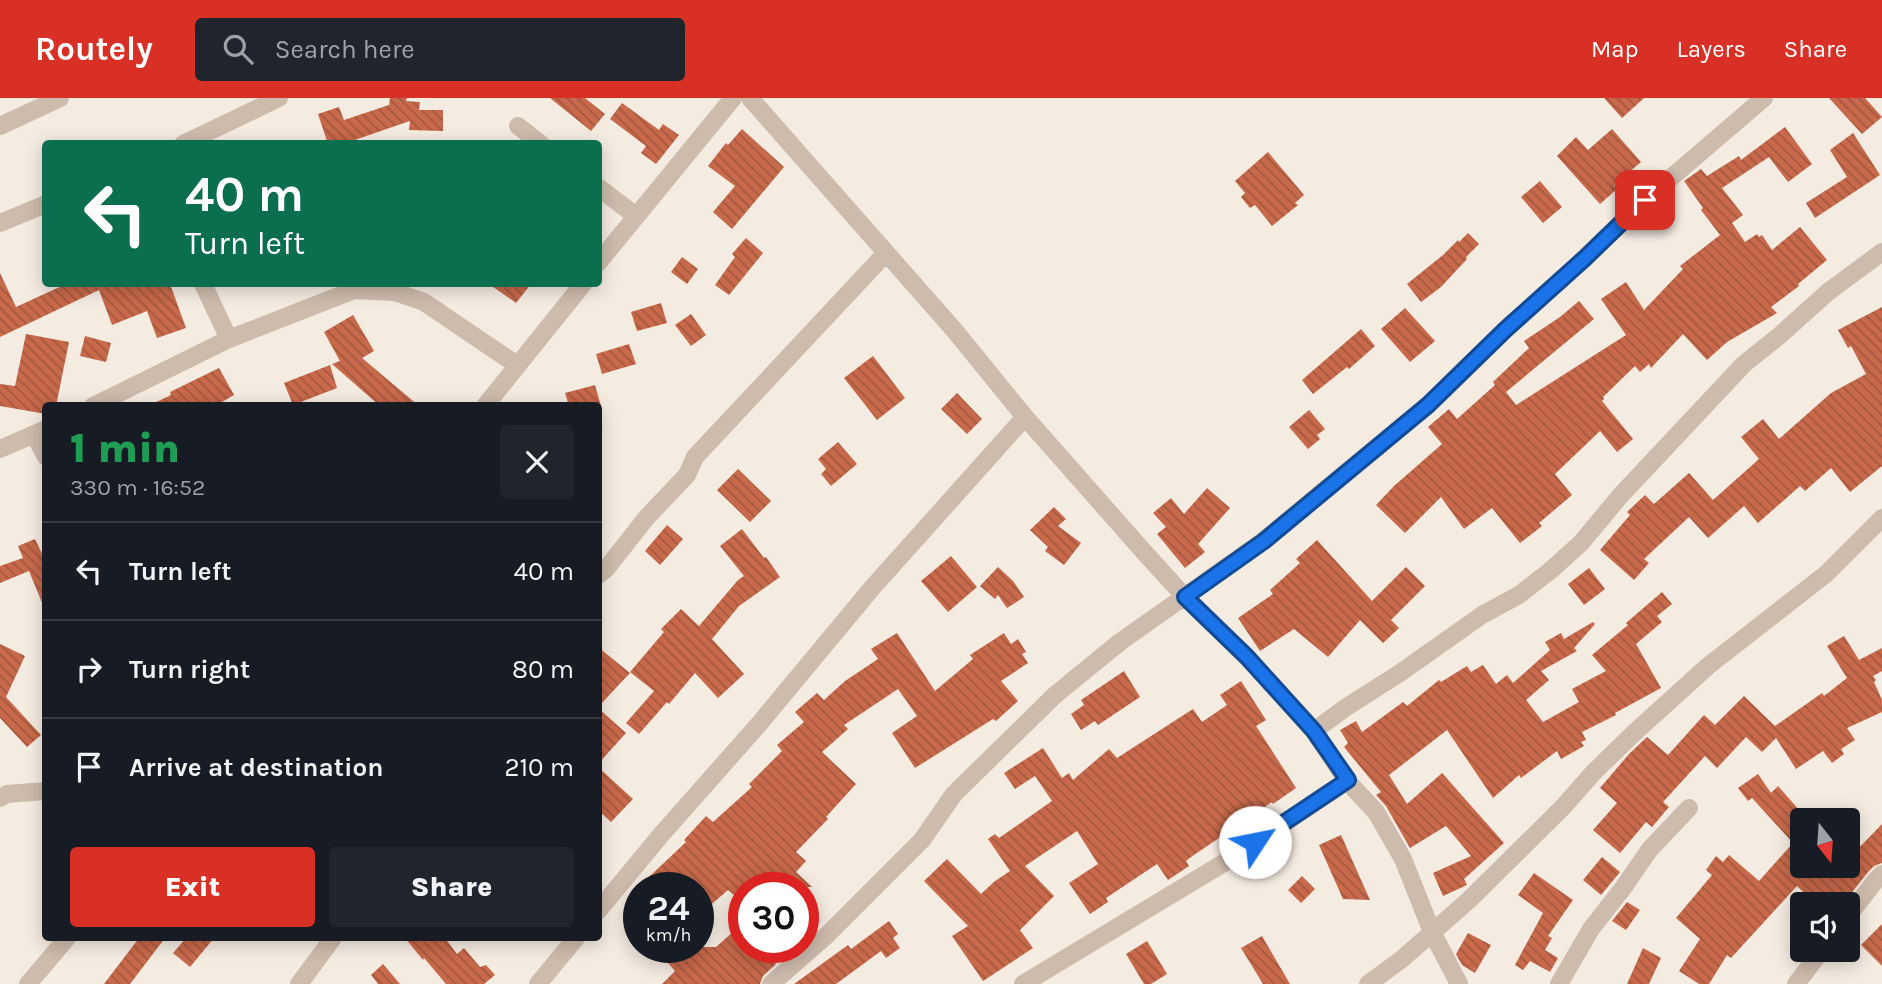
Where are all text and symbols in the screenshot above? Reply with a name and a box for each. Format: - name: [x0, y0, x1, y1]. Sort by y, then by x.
- search box: [195, 18, 685, 81]
- text: Routely: [35, 30, 153, 68]
- icon: search: [219, 30, 257, 68]
- text: Search here: [275, 34, 415, 65]
- text: Map: [1591, 35, 1639, 63]
- text: Layers: [1677, 35, 1746, 63]
- text: Share: [1784, 35, 1847, 63]
- text: 40 m: [185, 166, 304, 223]
- icon: left: [70, 168, 161, 259]
- pin: [1615, 170, 1675, 230]
- icon: arrive: [1626, 181, 1664, 219]
- text: Turn left: [185, 225, 305, 262]
- text: 1 min: [70, 423, 180, 473]
- button: close: [500, 425, 574, 499]
- text: 330 m · 16:52: [70, 474, 205, 501]
- icon: left: [70, 552, 108, 590]
- text: Turn left: [129, 556, 231, 587]
- text: 40 m: [514, 556, 574, 587]
- icon: right: [70, 650, 108, 688]
- text: Turn right: [129, 654, 250, 685]
- text: 80 m: [512, 654, 574, 685]
- icon: arrive: [70, 748, 108, 786]
- text: Arrive at destination: [129, 752, 383, 783]
- text: 210 m: [504, 752, 574, 783]
- position arrow: [1218, 805, 1292, 879]
- north arrow: [1790, 808, 1860, 878]
- map controls: [1790, 808, 1860, 962]
- button: Exit: [70, 847, 315, 927]
- button: Share: [329, 847, 574, 927]
- speed limit sign: 30: [728, 872, 819, 963]
- text: 24: [648, 888, 690, 929]
- button: sound: [1790, 892, 1860, 962]
- text: km/h: [646, 924, 691, 946]

